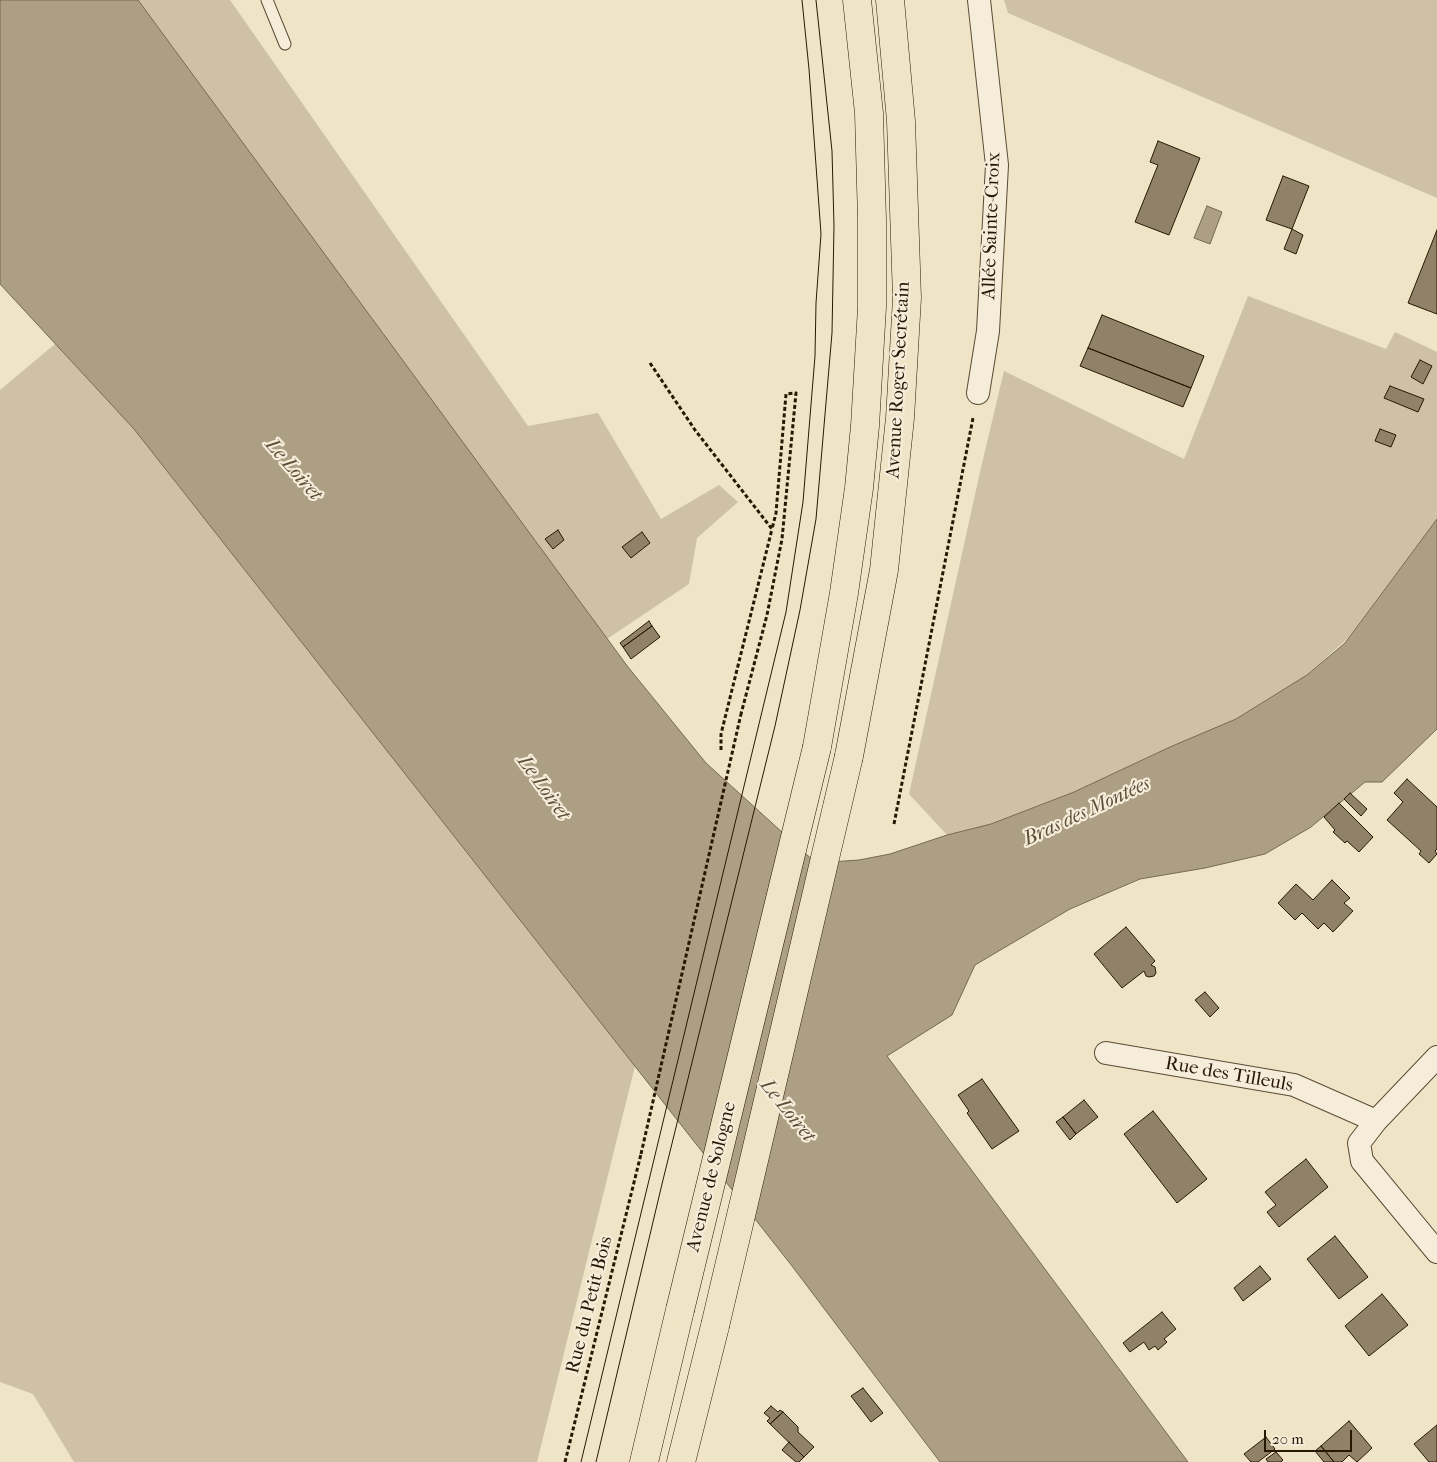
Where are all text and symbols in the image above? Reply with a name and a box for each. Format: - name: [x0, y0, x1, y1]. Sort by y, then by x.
- street label: Allée Sainte-Croix: [978, 152, 1006, 300]
- street label: Avenue Roger Secrétain: [882, 281, 916, 479]
- water label: Le Loiret: [259, 434, 327, 506]
- water label: Le Loiret: [511, 751, 575, 825]
- water label: Bras des Montées: [1020, 772, 1154, 852]
- street label: Rue des Tilleuls: [1163, 1053, 1295, 1097]
- water label: Le Loiret: [754, 1074, 820, 1148]
- street label: Avenue de Sologne: [682, 1100, 742, 1254]
- street label: Rue du Petit Bois: [562, 1234, 618, 1376]
- scale bar: [1267, 1420, 1354, 1452]
- text: 20 m: [1272, 1430, 1304, 1448]

